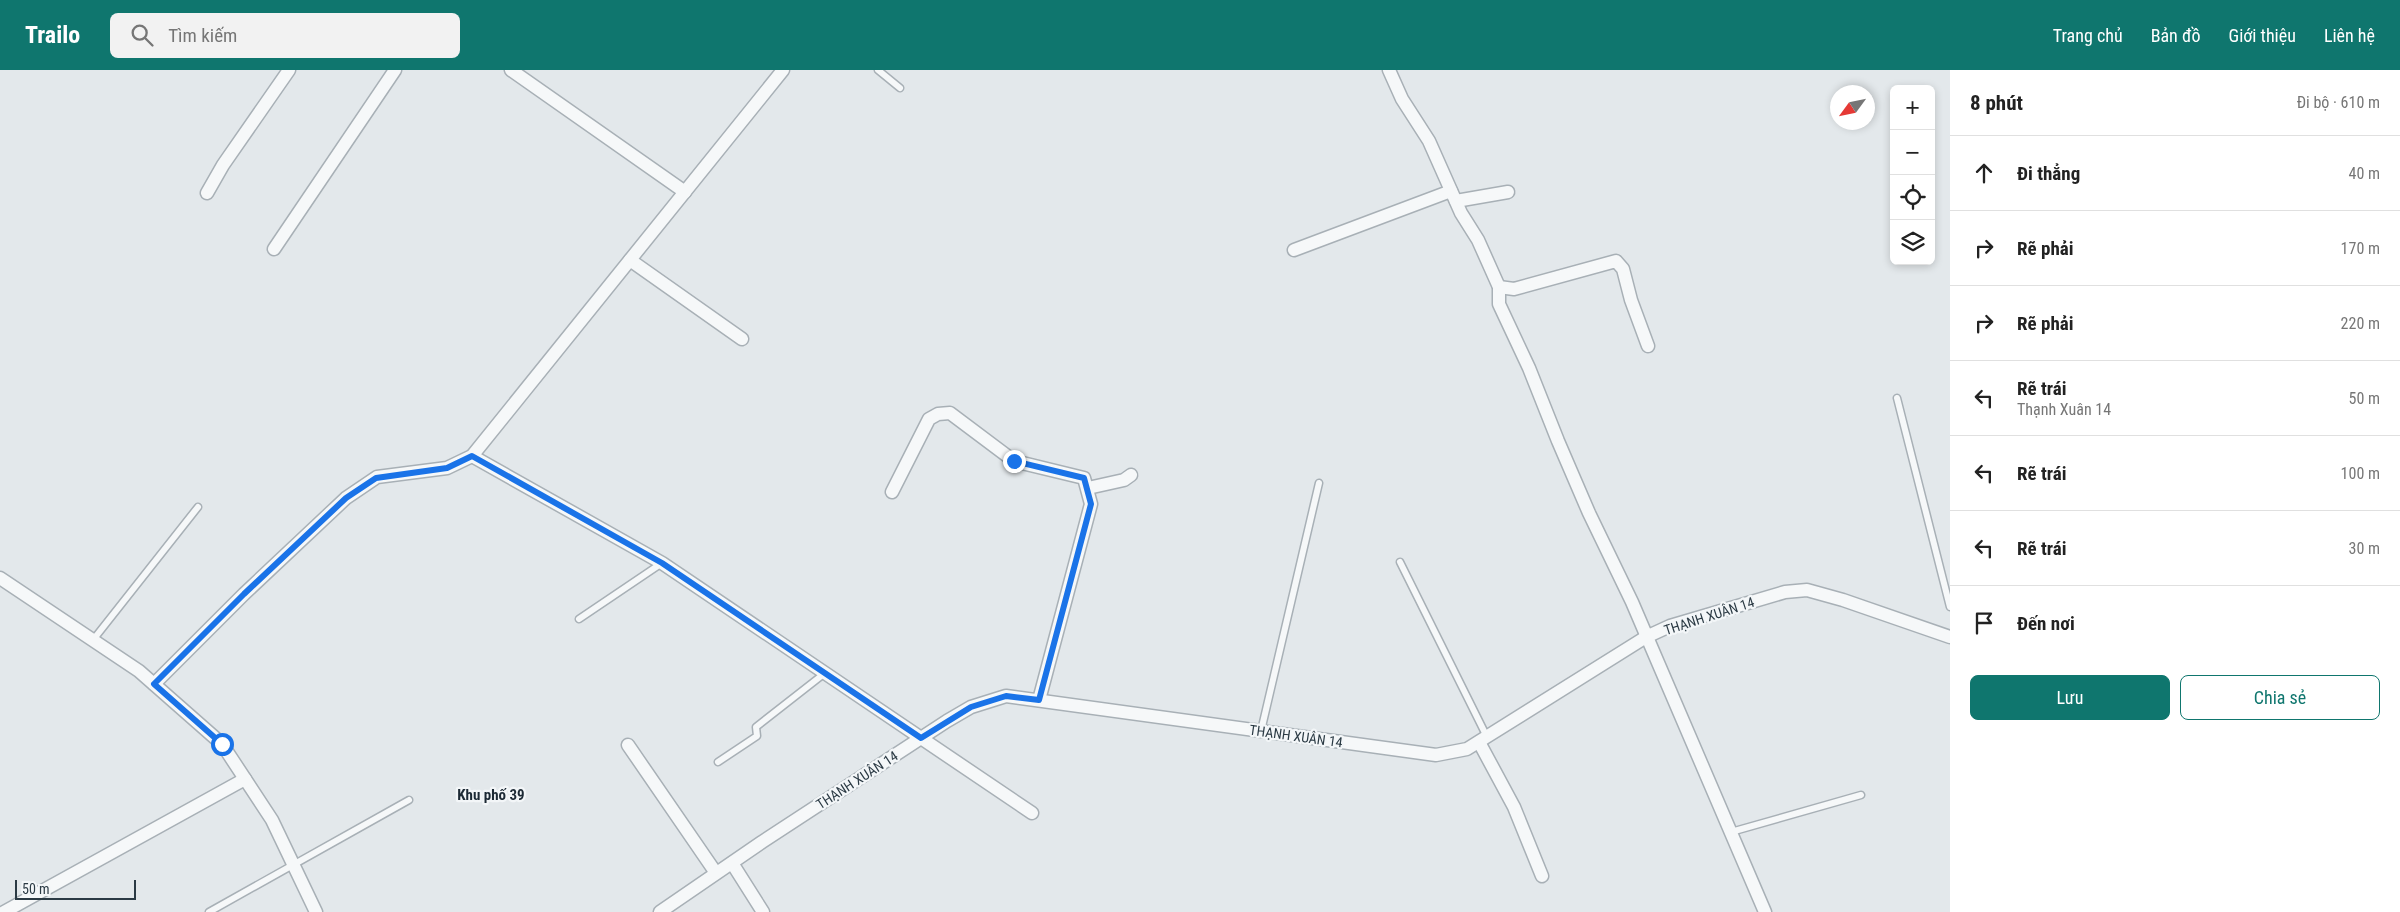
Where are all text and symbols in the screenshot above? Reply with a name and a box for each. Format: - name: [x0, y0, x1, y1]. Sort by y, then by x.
- search box: [110, 13, 460, 58]
- text: Trailo: [25, 21, 80, 49]
- icon: search: [128, 21, 156, 49]
- text: Tìm kiếm: [168, 24, 237, 47]
- text: Trang chủ: [2053, 25, 2123, 46]
- text: Bản đồ: [2151, 25, 2201, 46]
- text: Giới thiệu: [2229, 25, 2296, 46]
- text: Liên hệ: [2324, 25, 2375, 46]
- north arrow: [1830, 85, 1875, 130]
- map controls: [1890, 85, 1935, 265]
- button: +: [1890, 85, 1935, 130]
- text: 8 phút: [1970, 91, 2023, 115]
- text: Đi bộ · 610 m: [2297, 93, 2380, 112]
- button: −: [1890, 130, 1935, 175]
- icon: ahead: [1970, 159, 1998, 187]
- text: Đi thẳng: [2017, 162, 2080, 185]
- text: 40 m: [2348, 164, 2380, 183]
- button: locate: [1890, 175, 1935, 220]
- button: layers: [1890, 220, 1935, 265]
- icon: right: [1970, 234, 1998, 262]
- text: Rẽ phải: [2017, 237, 2073, 260]
- text: 170 m: [2341, 239, 2380, 258]
- icon: right: [1970, 309, 1998, 337]
- text: Rẽ phải: [2017, 312, 2073, 335]
- text: 220 m: [2341, 314, 2380, 333]
- text: Rẽ trái: [2017, 377, 2067, 400]
- icon: left: [1970, 384, 1998, 412]
- text: 50 m: [2348, 389, 2380, 408]
- text: Thạnh Xuân 14: [2017, 400, 2111, 419]
- route end: [1003, 450, 1026, 473]
- icon: left: [1970, 459, 1998, 487]
- text: Rẽ trái: [2017, 462, 2067, 485]
- text: 100 m: [2341, 464, 2380, 483]
- icon: left: [1970, 534, 1998, 562]
- text: Rẽ trái: [2017, 537, 2067, 560]
- text: 30 m: [2348, 539, 2380, 558]
- street label: THẠNH XUÂN 14: [1662, 593, 1756, 638]
- icon: arrive: [1970, 609, 1998, 637]
- text: Đến nơi: [2017, 612, 2075, 635]
- button: Lưu: [1970, 675, 2170, 720]
- button: Chia sẻ: [2180, 675, 2380, 720]
- street label: THẠNH XUÂN 14: [1248, 721, 1344, 750]
- route start: [211, 733, 234, 756]
- street label: THẠNH XUÂN 14: [813, 747, 901, 812]
- district label: Khu phố 39: [457, 786, 525, 804]
- scale bar: [15, 877, 136, 900]
- text: 50 m: [22, 881, 50, 897]

